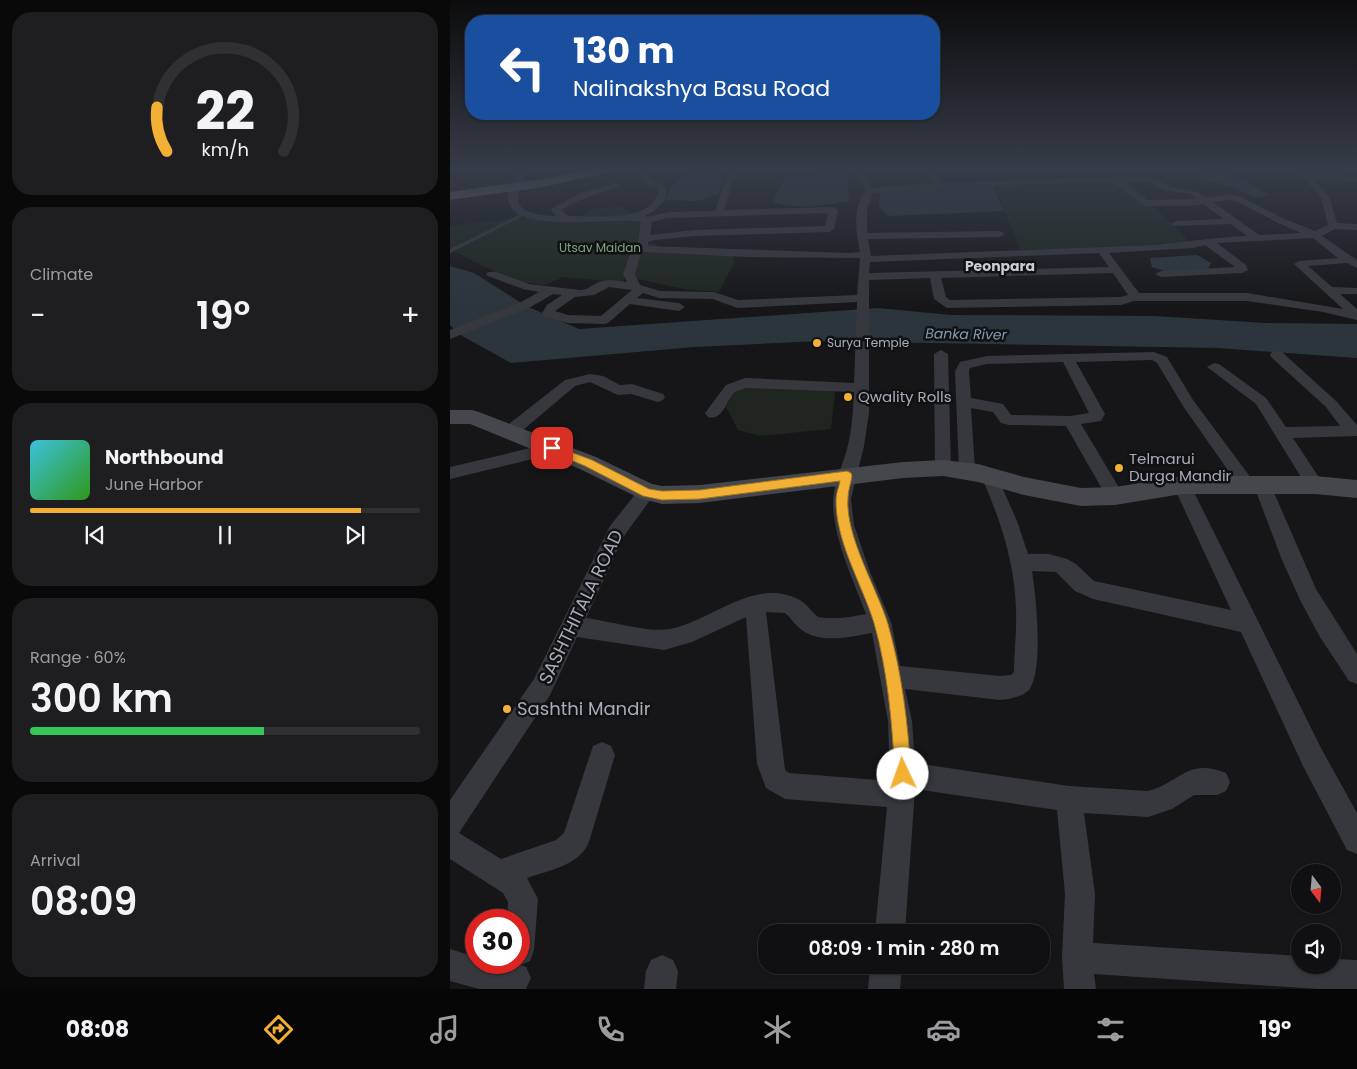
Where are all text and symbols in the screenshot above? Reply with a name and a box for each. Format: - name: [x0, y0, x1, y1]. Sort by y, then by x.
- text: 130 m: [573, 26, 675, 75]
- icon: left: [490, 35, 555, 100]
- text: Nalinakshya Basu Road: [573, 73, 830, 104]
- text: 22: [195, 75, 255, 148]
- text: km/h: [201, 137, 249, 162]
- park label: Utsav Maidan: [559, 239, 641, 256]
- district label: Peonpara: [965, 256, 1035, 276]
- text: Climate: [30, 263, 93, 286]
- text: 19°: [196, 289, 250, 342]
- text: −: [30, 296, 45, 335]
- text: +: [401, 296, 420, 335]
- water label: Banka River: [925, 323, 1008, 345]
- place label: Surya Temple: [827, 334, 909, 351]
- marker: Surya Temple: [811, 337, 823, 349]
- place label: Qwality Rolls: [858, 386, 952, 407]
- marker: Qwality Rolls: [842, 391, 854, 403]
- pin: [531, 427, 573, 469]
- icon: arrive: [538, 434, 566, 462]
- text: Northbound: [105, 444, 224, 471]
- place label: Telmarui Durga Mandir: [1129, 448, 1232, 486]
- marker: Telmarui Durga Mandir: [1113, 462, 1125, 474]
- text: June Harbor: [105, 473, 203, 496]
- icon: previous: [81, 521, 109, 549]
- icon: pause: [211, 521, 239, 549]
- icon: next: [341, 521, 369, 549]
- street label: SASHTHITALA ROAD: [532, 525, 629, 688]
- text: Range · 60%: [30, 646, 126, 669]
- text: 300 km: [30, 672, 173, 725]
- place label: Sashthi Mandir: [517, 696, 651, 721]
- marker: Sashthi Mandir: [501, 703, 513, 715]
- position arrow: [876, 747, 928, 799]
- text: Arrival: [30, 849, 80, 872]
- north arrow: [1291, 864, 1341, 914]
- map controls: [1291, 864, 1341, 974]
- text: 08:09: [30, 875, 137, 928]
- speed limit sign: 30: [465, 909, 530, 974]
- button: sound: [1291, 924, 1341, 974]
- text: 08:09 · 1 min · 280 m: [809, 935, 1000, 962]
- icon: directions: [261, 1012, 296, 1047]
- icon: music: [427, 1012, 462, 1047]
- icon: phone: [593, 1012, 628, 1047]
- icon: climate: [760, 1012, 795, 1047]
- icon: car: [926, 1012, 961, 1047]
- icon: filters: [1093, 1012, 1128, 1047]
- text: 08:08: [66, 1014, 129, 1045]
- text: 19°: [1259, 1014, 1291, 1045]

